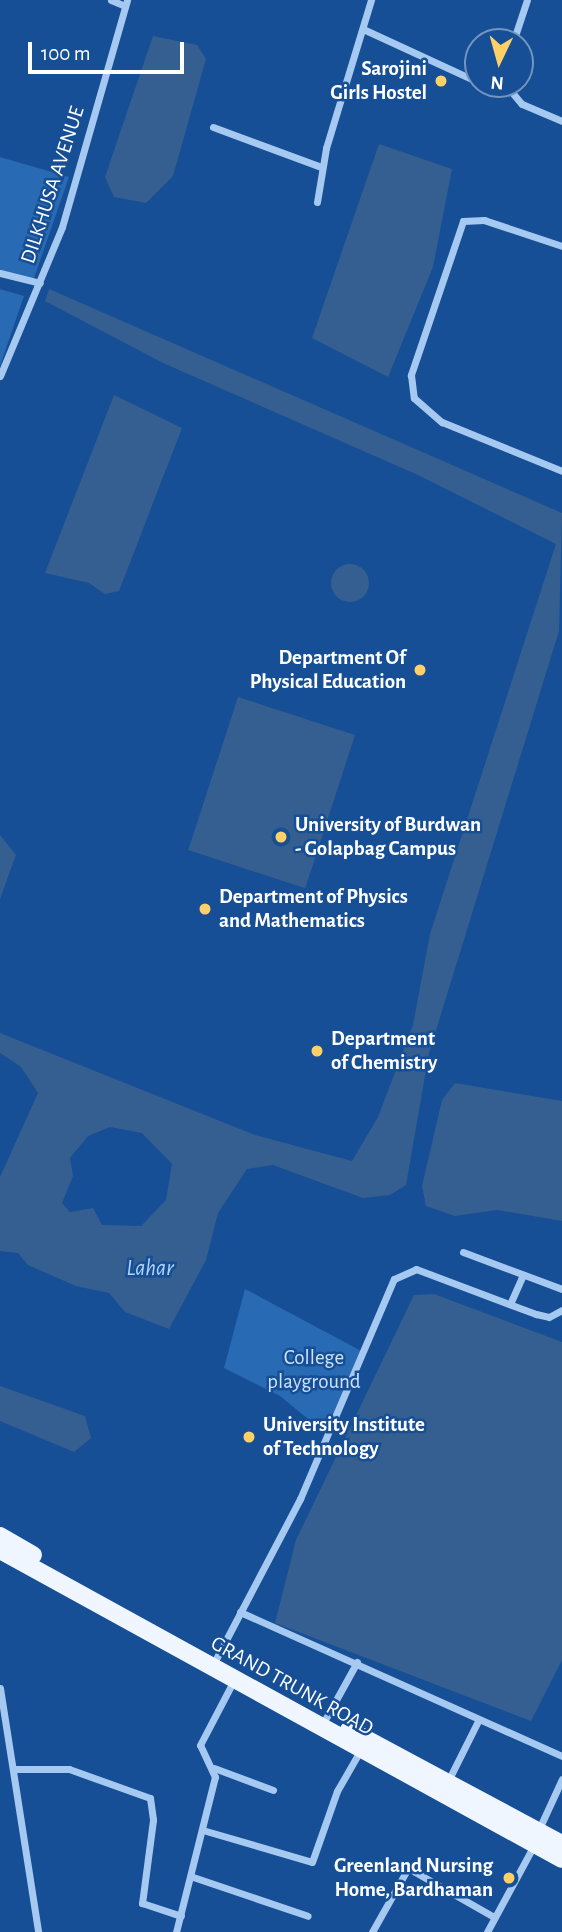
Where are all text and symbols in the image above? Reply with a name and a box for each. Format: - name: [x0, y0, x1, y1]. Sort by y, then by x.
- scale bar: [32, 28, 187, 72]
- north arrow: [464, 28, 534, 98]
- text: 100 m: [41, 43, 91, 64]
- place label: Sarojini Girls Hostel: [330, 56, 427, 106]
- text: N: [490, 72, 505, 92]
- marker: Sarojini Girls Hostel: [433, 73, 449, 89]
- street label: DILKHUSA AVENUE: [16, 103, 90, 267]
- place label: Department Of Physical Education: [250, 645, 406, 695]
- marker: Department Of Physical Education: [412, 662, 428, 678]
- place label: University of Burdwan - Golapbag Campus: [295, 812, 481, 862]
- marker: University of Burdwan - Golapbag Campus: [273, 829, 289, 845]
- place label: Department of Physics and Mathematics: [219, 884, 408, 934]
- marker: Department of Physics and Mathematics: [197, 901, 213, 917]
- place label: Department of Chemistry: [331, 1026, 437, 1076]
- marker: Department of Chemistry: [309, 1043, 325, 1059]
- water label: Lahar: [126, 1255, 174, 1283]
- park label: College playground: [267, 1345, 361, 1395]
- place label: University Institute of Technology: [263, 1412, 425, 1462]
- marker: University Institute of Technology: [241, 1429, 257, 1445]
- street label: GRAND TRUNK ROAD: [206, 1631, 378, 1741]
- place label: Greenland Nursing Home, Bardhaman: [334, 1853, 493, 1903]
- marker: Greenland Nursing Home, Bardhaman: [499, 1868, 519, 1888]

